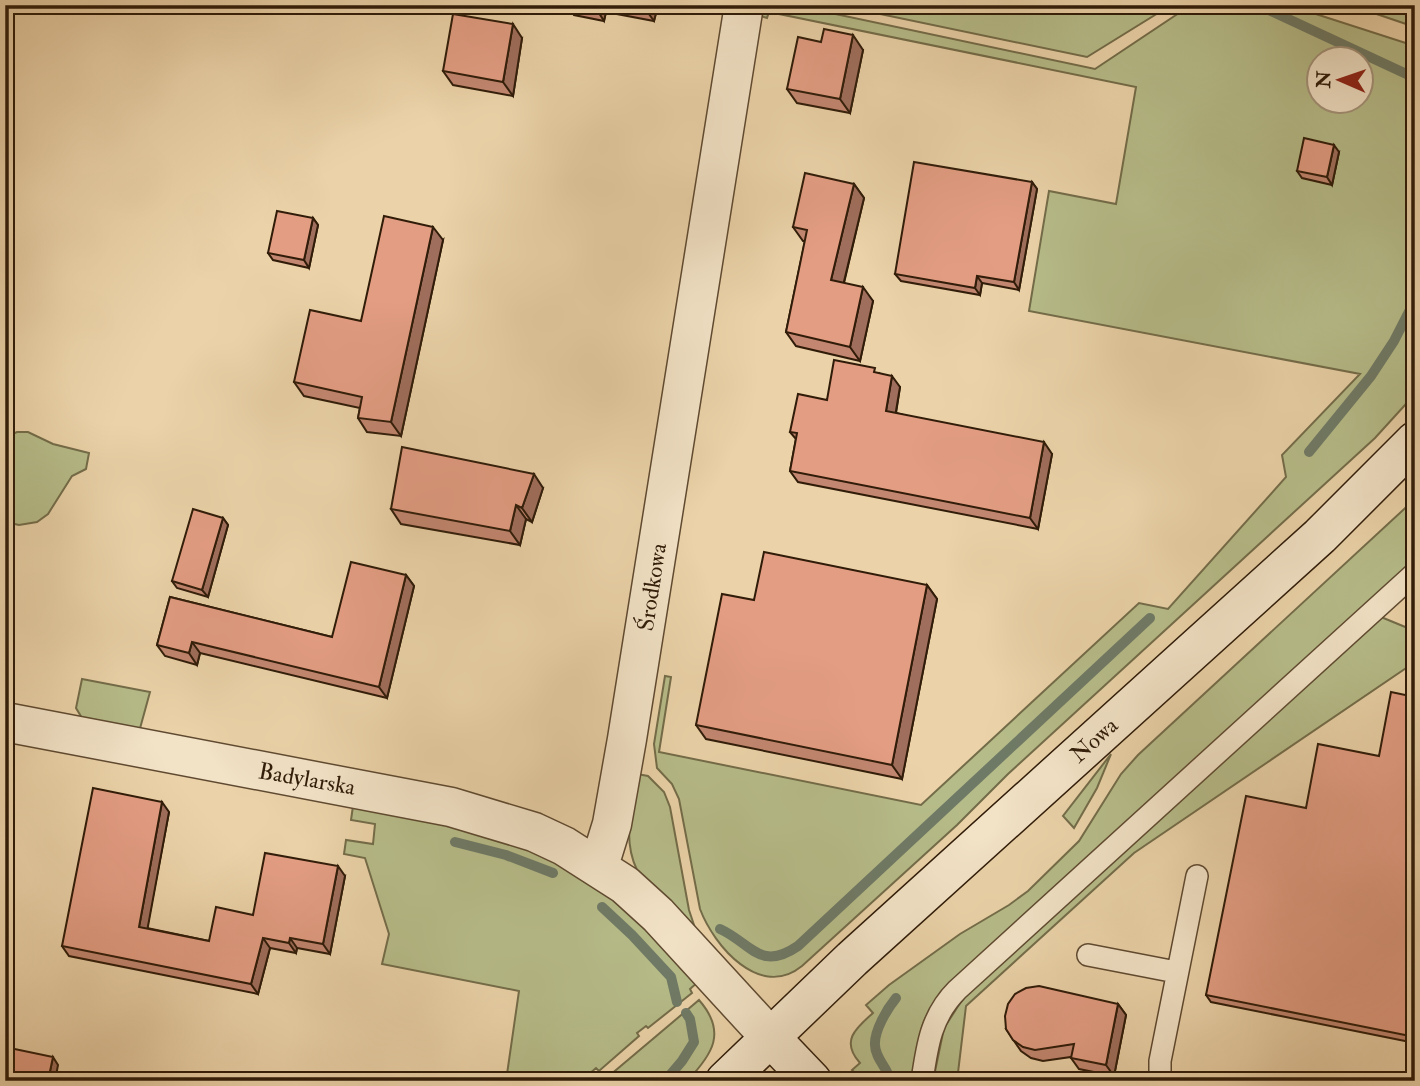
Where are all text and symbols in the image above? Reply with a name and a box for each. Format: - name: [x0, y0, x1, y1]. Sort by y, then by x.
- north arrow: [1304, 46, 1374, 116]
- text: N: [1312, 70, 1336, 89]
- street label: Środkowa: [631, 540, 673, 633]
- street label: Nowa: [1064, 711, 1124, 769]
- street label: Badylarska: [256, 756, 358, 802]

